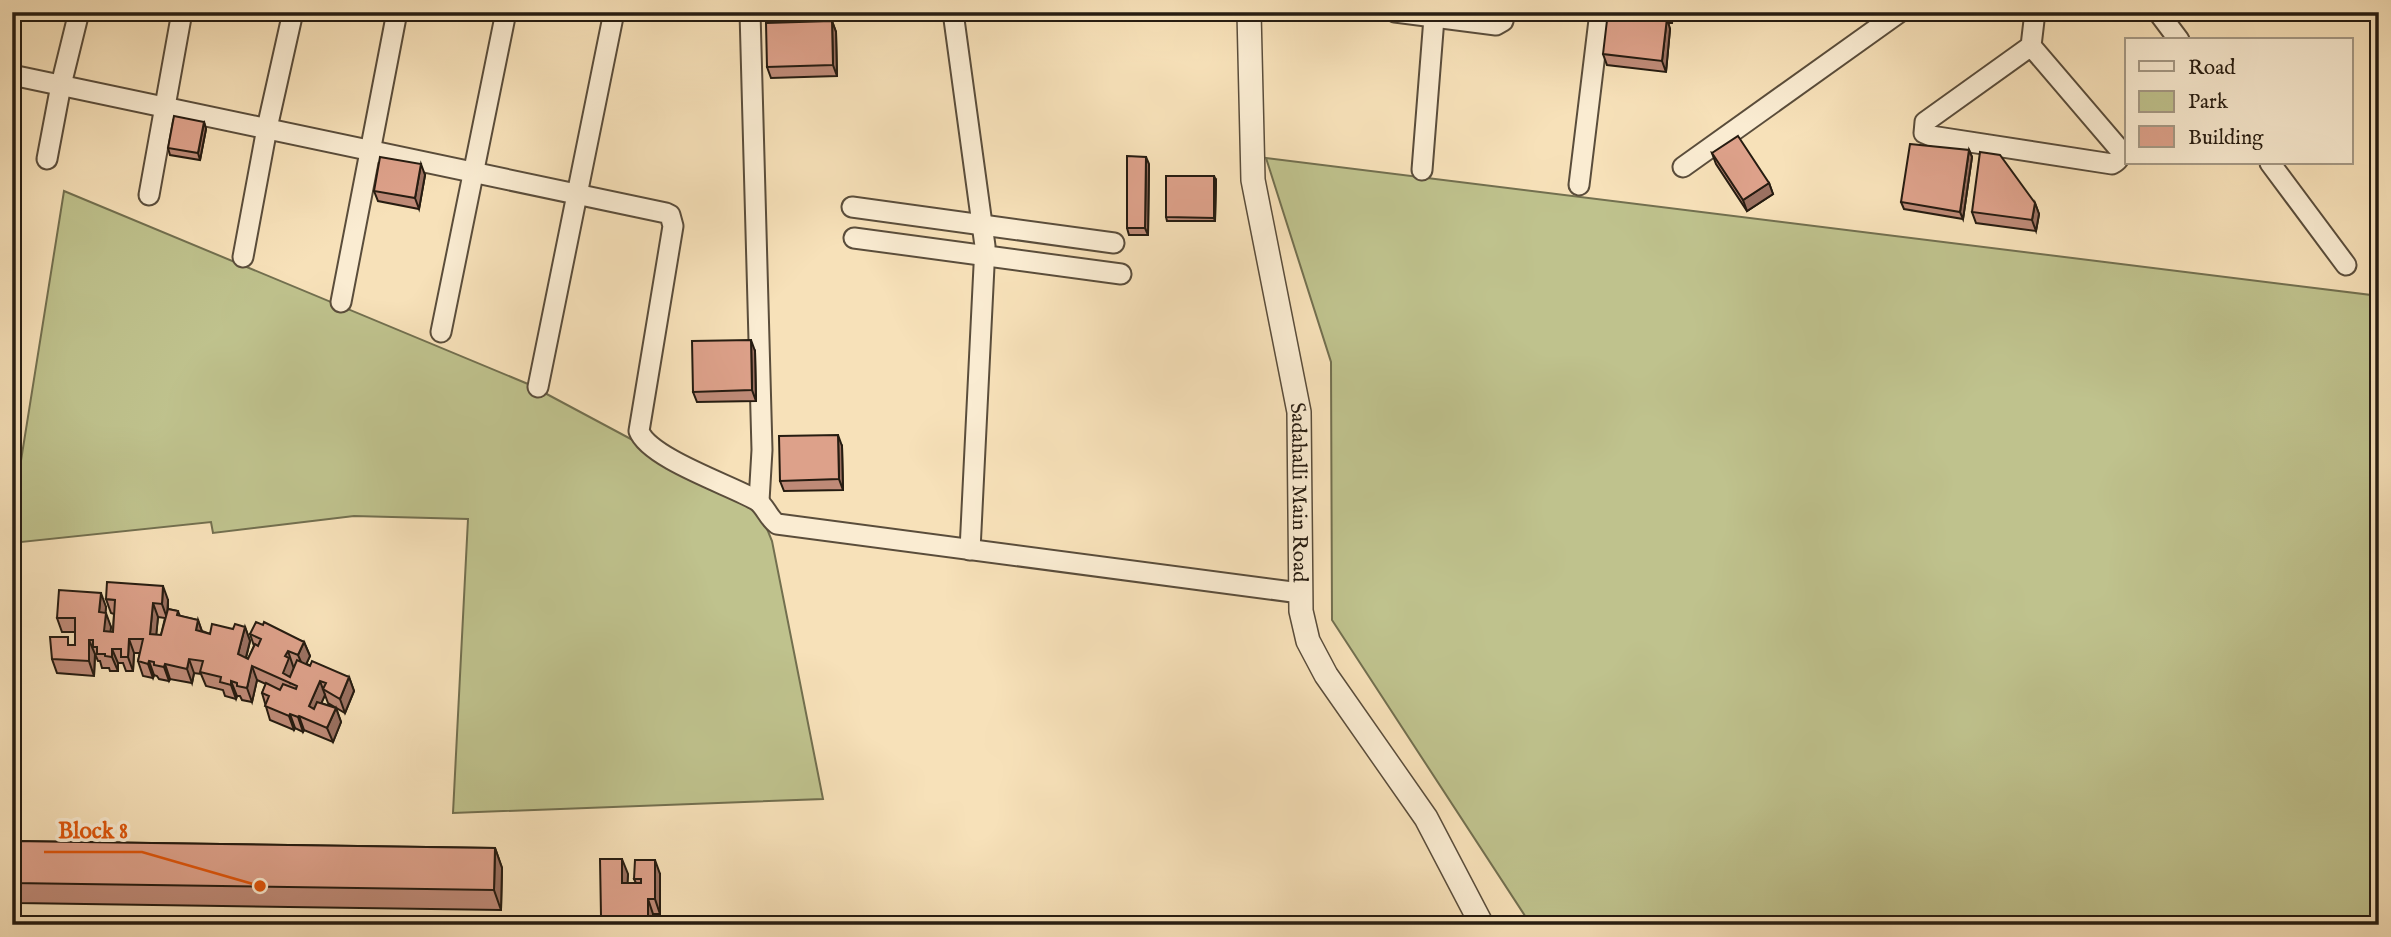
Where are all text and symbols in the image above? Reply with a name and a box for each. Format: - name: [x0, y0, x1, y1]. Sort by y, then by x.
- legend: [2125, 38, 2352, 164]
- text: Road: [2188, 55, 2236, 82]
- text: Park: [2188, 89, 2229, 116]
- text: Building: [2188, 125, 2264, 152]
- street label: Sadahalli Main Road: [1282, 400, 1313, 583]
- callout: Block 8: [44, 808, 142, 852]
- text: Block 8: [58, 817, 128, 846]

